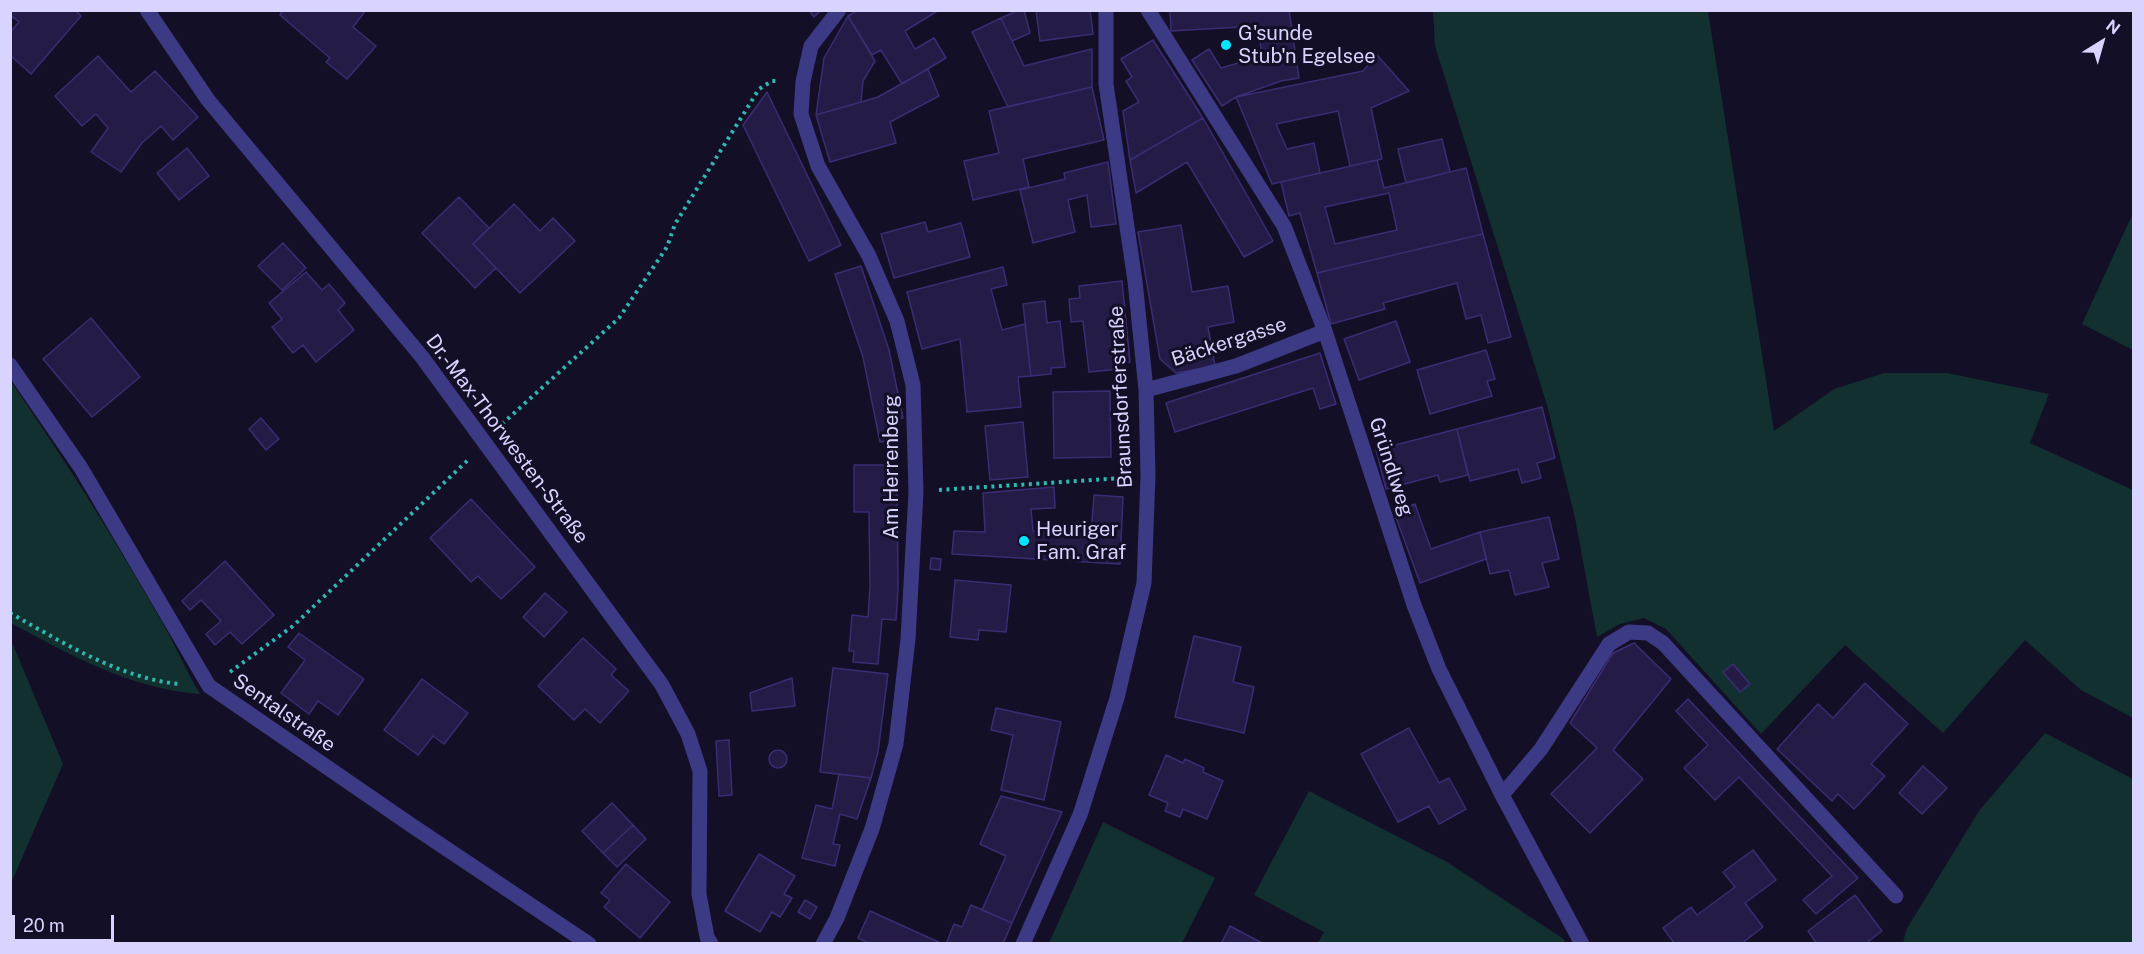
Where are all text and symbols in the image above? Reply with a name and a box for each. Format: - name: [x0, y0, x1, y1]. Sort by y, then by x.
- north arrow: [2072, 12, 2132, 72]
- text: N: [2102, 16, 2124, 39]
- place label: G'sunde Stub'n Egelsee: [1238, 22, 1376, 69]
- marker: G'sunde Stub'n Egelsee: [1219, 38, 1233, 52]
- street label: Braunsdorferstraße: [1104, 305, 1138, 489]
- street label: Bäckergasse: [1168, 312, 1290, 372]
- street label: Dr.-Max-Thorwesten-Straße: [421, 330, 593, 548]
- street label: Am Herrenberg: [880, 395, 904, 539]
- street label: Gründlweg: [1364, 415, 1418, 519]
- place label: Heuriger Fam. Graf: [1036, 518, 1126, 565]
- marker: Heuriger Fam. Graf: [1017, 534, 1031, 548]
- street label: Sentalstraße: [228, 669, 340, 757]
- scale bar: [15, 903, 117, 941]
- text: 20 m: [23, 915, 65, 936]

